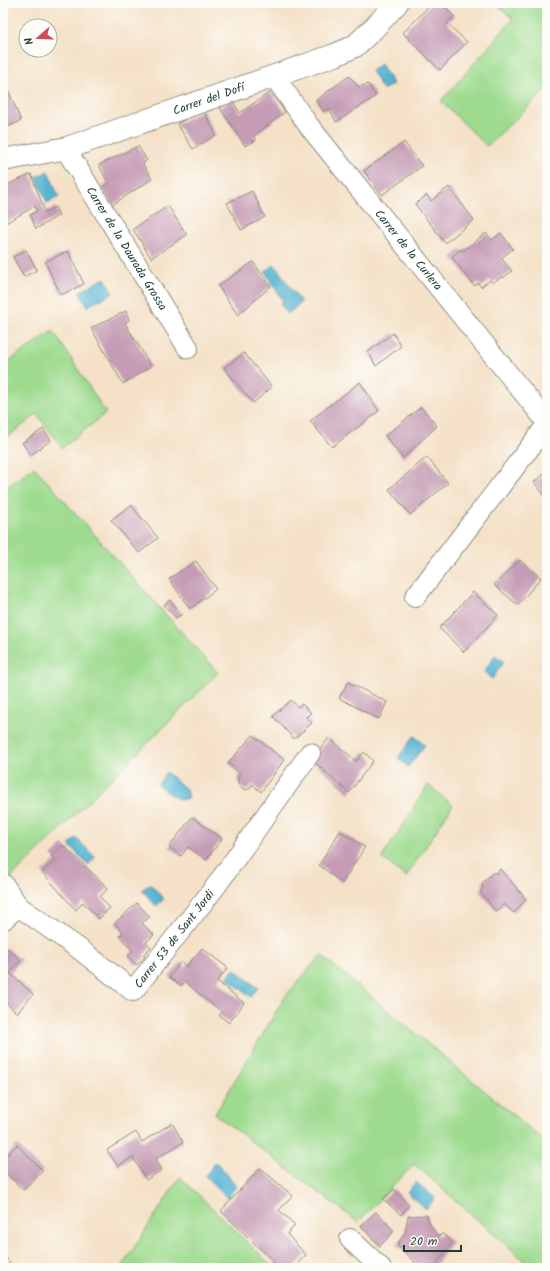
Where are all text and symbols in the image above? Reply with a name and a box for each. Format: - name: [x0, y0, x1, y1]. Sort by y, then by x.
- north arrow: [18, 18, 58, 58]
- text: N: [20, 35, 39, 47]
- street label: Carrer del Dofí: [170, 77, 249, 121]
- street label: Carrer de la Daurada Grossa: [81, 183, 172, 315]
- street label: Carrer de la Curlera: [370, 205, 447, 295]
- street label: Carrer 53 de Sant Jordi: [129, 885, 220, 993]
- scale bar: [404, 1227, 461, 1253]
- text: 20 m: [410, 1232, 438, 1251]

